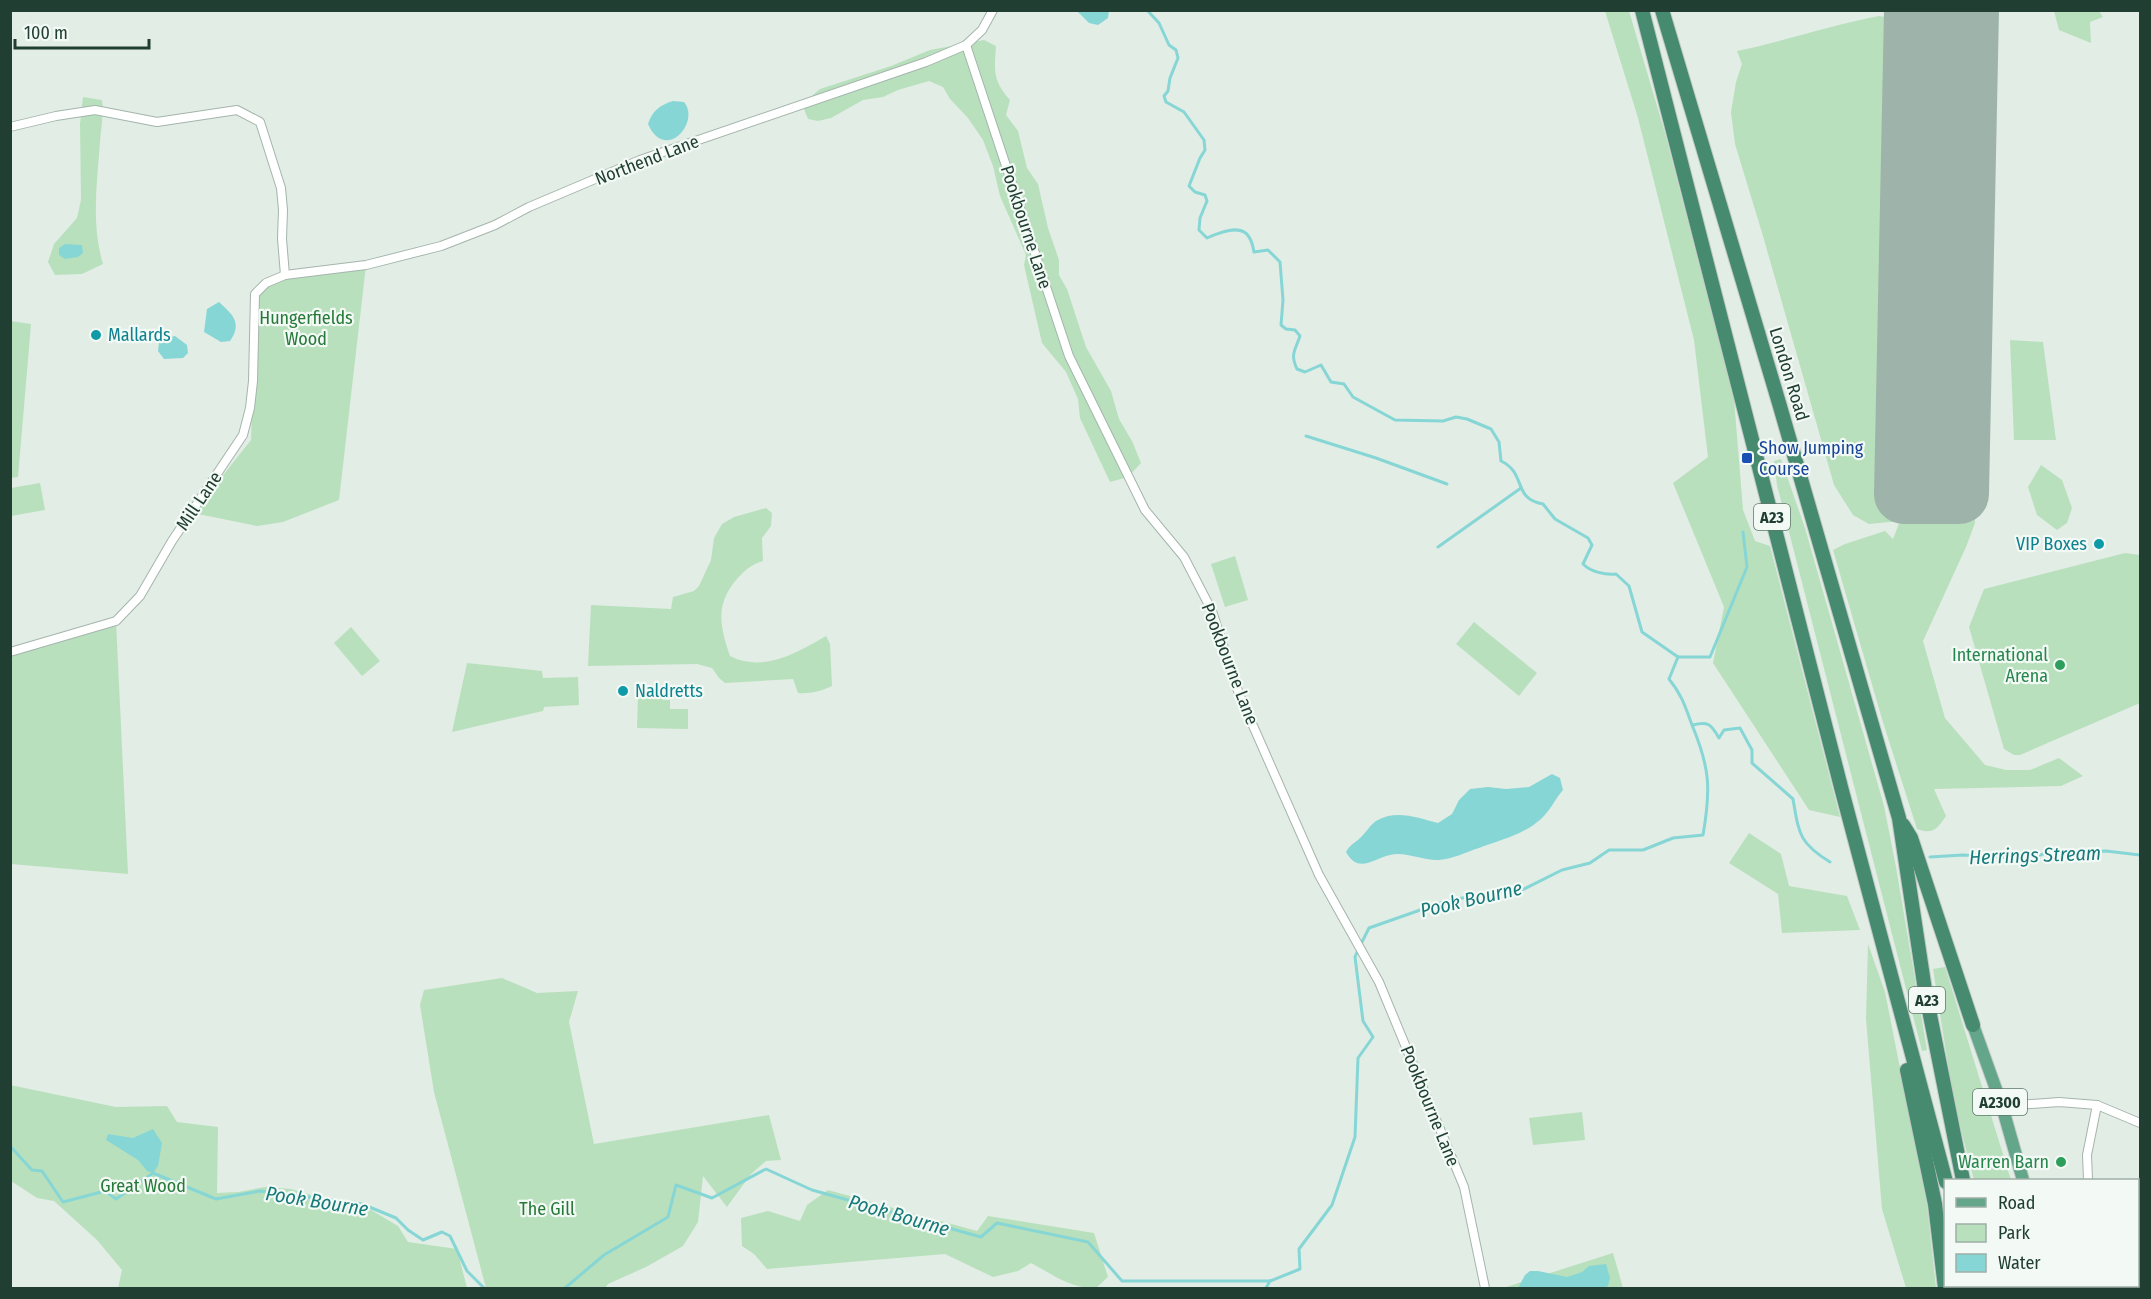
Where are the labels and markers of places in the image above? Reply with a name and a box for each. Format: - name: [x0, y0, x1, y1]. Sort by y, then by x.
- place label: Mallards: [108, 324, 171, 346]
- marker: Mallards: [89, 328, 103, 342]
- place label: Show Jumping Course: [1759, 437, 1864, 480]
- marker: Show Jumping Course: [1740, 451, 1754, 465]
- place label: VIP Boxes: [2016, 533, 2087, 555]
- marker: VIP Boxes: [2092, 537, 2106, 551]
- place label: International Arena: [1952, 644, 2048, 687]
- marker: International Arena: [2053, 658, 2067, 672]
- place label: Naldretts: [635, 680, 703, 702]
- marker: Naldretts: [616, 684, 630, 698]
- place label: Warren Barn: [1958, 1151, 2049, 1173]
- marker: Warren Barn: [2054, 1155, 2068, 1169]

